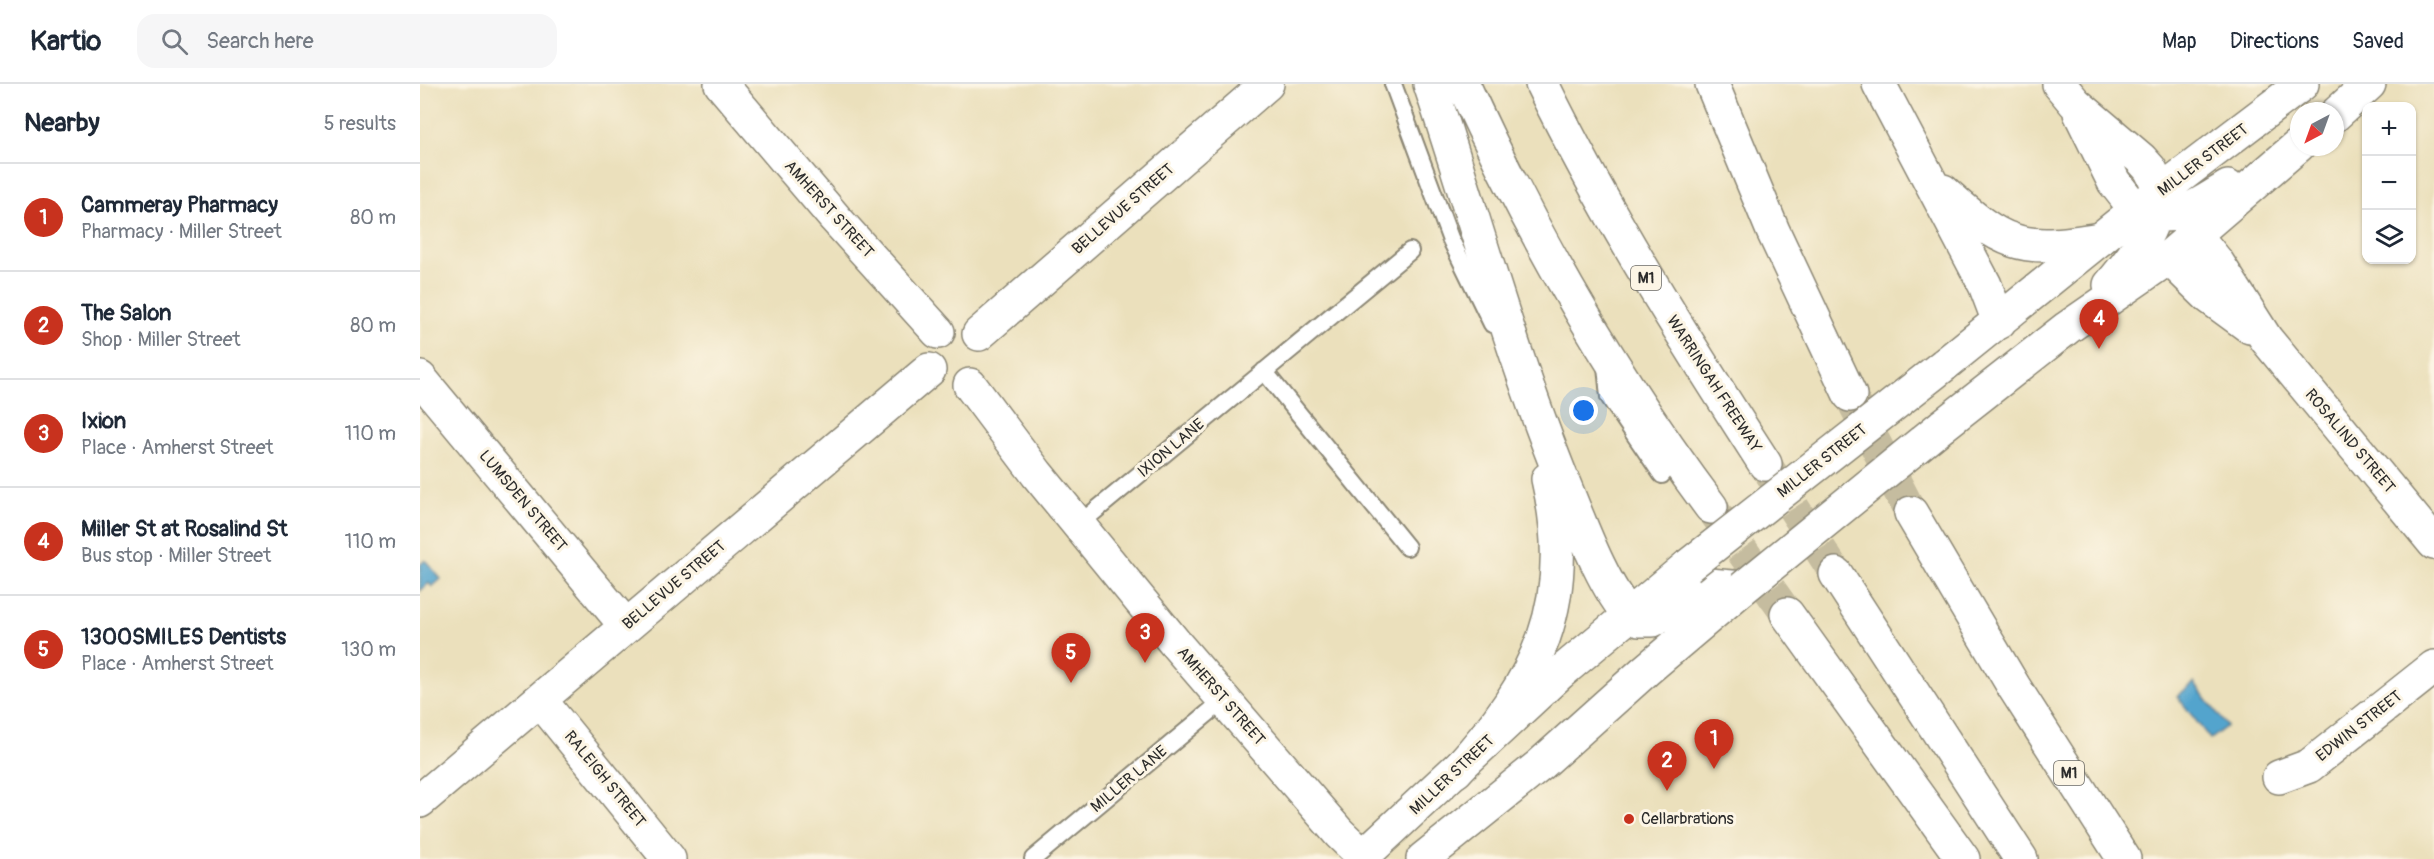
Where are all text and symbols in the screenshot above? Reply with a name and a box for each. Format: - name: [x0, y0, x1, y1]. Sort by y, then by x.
- search box: [137, 14, 557, 68]
- text: Kartio: [30, 24, 101, 59]
- icon: search: [158, 25, 191, 58]
- text: Search here: [206, 27, 314, 55]
- text: Map: [2162, 28, 2197, 55]
- text: Directions: [2230, 28, 2319, 55]
- text: Saved: [2352, 28, 2404, 55]
- north arrow: [2290, 102, 2344, 156]
- map controls: [2362, 102, 2416, 264]
- button: +: [2362, 102, 2416, 156]
- text: Nearby: [24, 107, 100, 139]
- text: 5 results: [324, 111, 396, 136]
- street label: MILLER STREET: [2154, 119, 2252, 201]
- street label: AMHERST STREET: [780, 156, 878, 262]
- button: −: [2362, 156, 2416, 210]
- street label: BELLEVUE STREET: [1068, 159, 1178, 259]
- text: Cammeray Pharmacy: [81, 191, 278, 219]
- text: 1: [40, 205, 47, 230]
- text: 80 m: [350, 205, 396, 230]
- button: layers: [2362, 210, 2416, 264]
- text: Pharmacy · Miller Street: [81, 219, 282, 244]
- road number: M1: [1631, 266, 1661, 290]
- text: The Salon: [81, 299, 172, 327]
- pin: 4: [2080, 300, 2118, 349]
- street label: WARRINGAH FREEWAY: [1662, 312, 1766, 456]
- text: 2: [38, 313, 49, 338]
- text: 80 m: [350, 313, 396, 338]
- text: Shop · Miller Street: [81, 327, 241, 352]
- street label: ROSALIND STREET: [2301, 385, 2400, 497]
- your location: [1569, 396, 1598, 425]
- text: Ixion: [81, 407, 126, 435]
- street label: IXION LANE: [1134, 414, 1208, 482]
- street label: MILLER STREET: [1773, 420, 1871, 502]
- text: 3: [38, 421, 49, 446]
- text: 110 m: [345, 421, 396, 446]
- text: Place · Amherst Street: [81, 435, 274, 460]
- street label: LUMSDEN STREET: [475, 446, 571, 556]
- text: Miller St at Rosalind St: [81, 515, 288, 543]
- text: 4: [38, 529, 49, 554]
- text: 110 m: [345, 529, 396, 554]
- street label: BELLEVUE STREET: [618, 536, 730, 634]
- text: Bus stop · Miller Street: [81, 543, 271, 568]
- pin: 3: [1126, 614, 1164, 663]
- text: 1300SMILES Dentists: [81, 623, 286, 651]
- pin: 5: [1052, 634, 1090, 683]
- text: 5: [38, 637, 49, 662]
- text: 130 m: [341, 637, 396, 662]
- street label: AMHERST STREET: [1173, 643, 1269, 750]
- text: Place · Amherst Street: [81, 651, 274, 676]
- street label: EDWIN STREET: [2312, 686, 2406, 766]
- pin: 1: [1694, 720, 1734, 769]
- street label: RALEIGH STREET: [560, 727, 650, 831]
- street label: MILLER STREET: [1406, 731, 1498, 819]
- street label: MILLER LANE: [1087, 741, 1171, 817]
- pin: 2: [1648, 742, 1686, 791]
- road number: M1: [2054, 761, 2084, 785]
- place label: Cellarbrations: [1641, 809, 1734, 829]
- marker: Cellarbrations: [1622, 812, 1636, 826]

